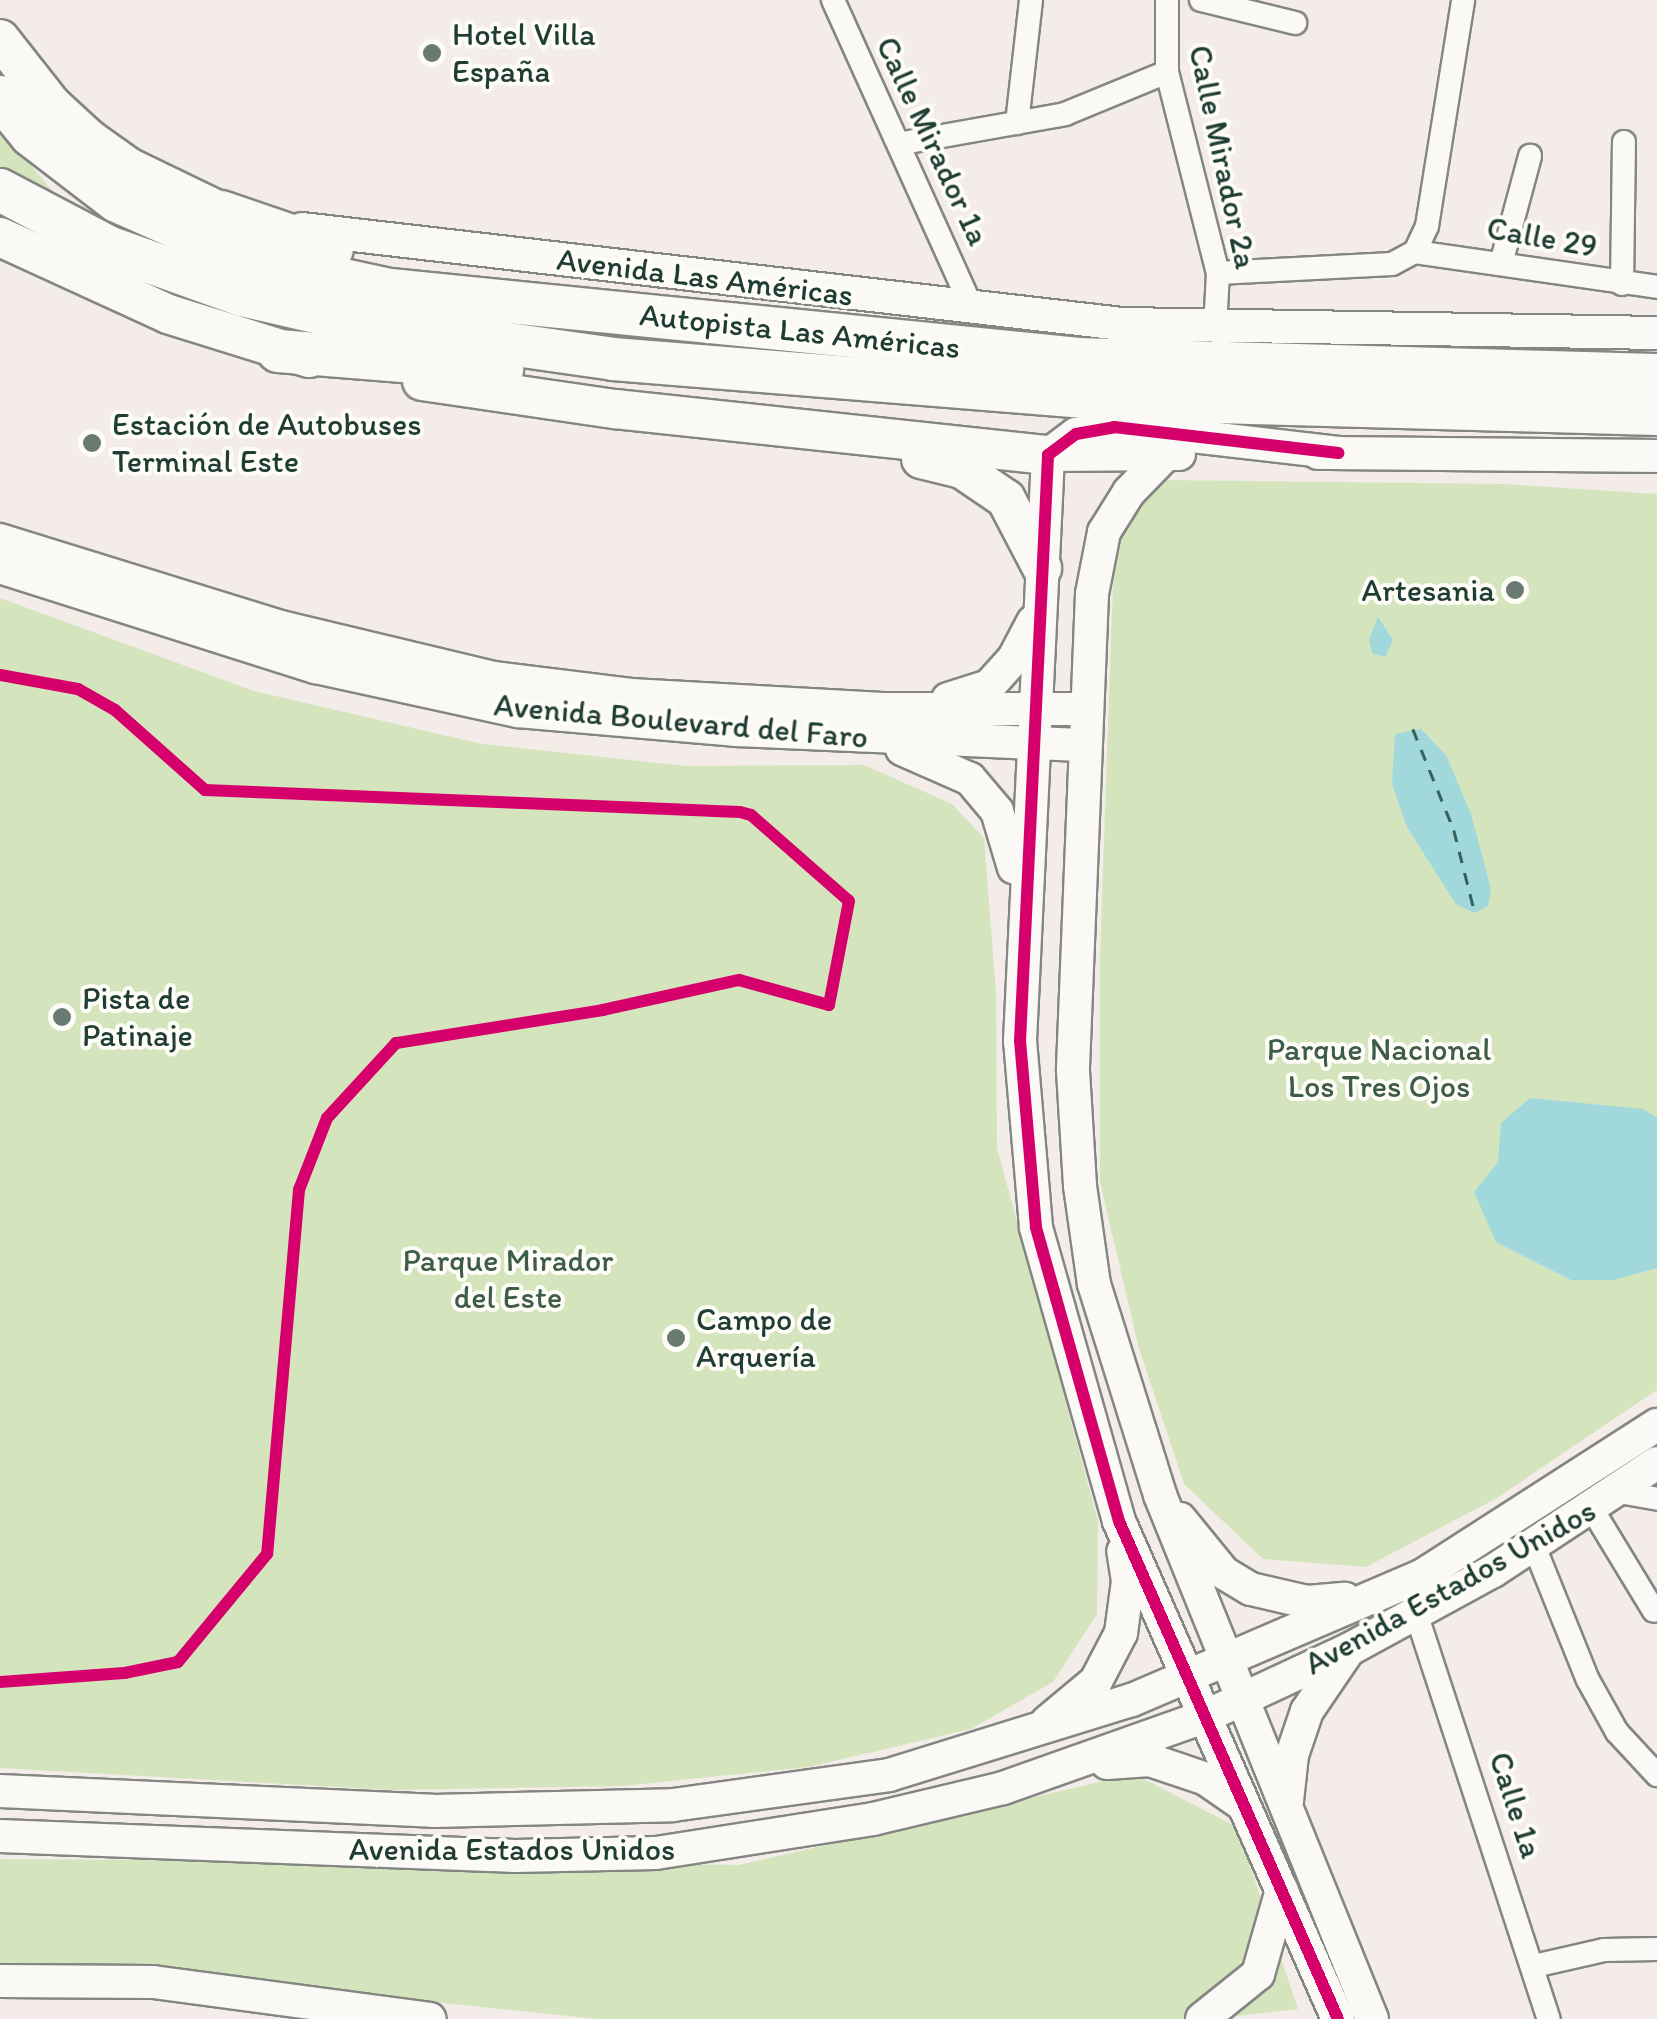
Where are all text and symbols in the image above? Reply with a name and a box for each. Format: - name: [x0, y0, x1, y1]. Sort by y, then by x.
- place label: Hotel Villa España: [452, 16, 595, 91]
- street label: Calle Mirador 1a: [868, 31, 998, 251]
- marker: Hotel Villa España: [421, 42, 443, 64]
- street label: Calle Mirador 2a: [1181, 42, 1265, 272]
- street label: Calle 29: [1484, 208, 1600, 266]
- street label: Avenida Las Américas: [554, 240, 856, 314]
- street label: Autopista Las Américas: [638, 295, 962, 367]
- place label: Estación de Autobuses Terminal Este: [112, 406, 422, 481]
- marker: Estación de Autobuses Terminal Este: [81, 432, 103, 454]
- place label: Artesania: [1362, 571, 1495, 609]
- marker: Artesania: [1504, 579, 1526, 601]
- street label: Avenida Boulevard del Faro: [493, 686, 869, 756]
- place label: Pista de Patinaje: [82, 980, 193, 1055]
- marker: Pista de Patinaje: [51, 1006, 73, 1028]
- park label: Parque Nacional Los Tres Ojos: [1267, 1031, 1491, 1106]
- park label: Parque Mirador del Este: [403, 1242, 613, 1317]
- place label: Campo de Arquería: [696, 1301, 832, 1376]
- marker: Campo de Arquería: [665, 1327, 687, 1349]
- street label: Avenida Estados Unidos: [1297, 1491, 1603, 1683]
- street label: Calle 1a: [1481, 1747, 1551, 1863]
- street label: Avenida Estados Unidos: [348, 1830, 676, 1868]

